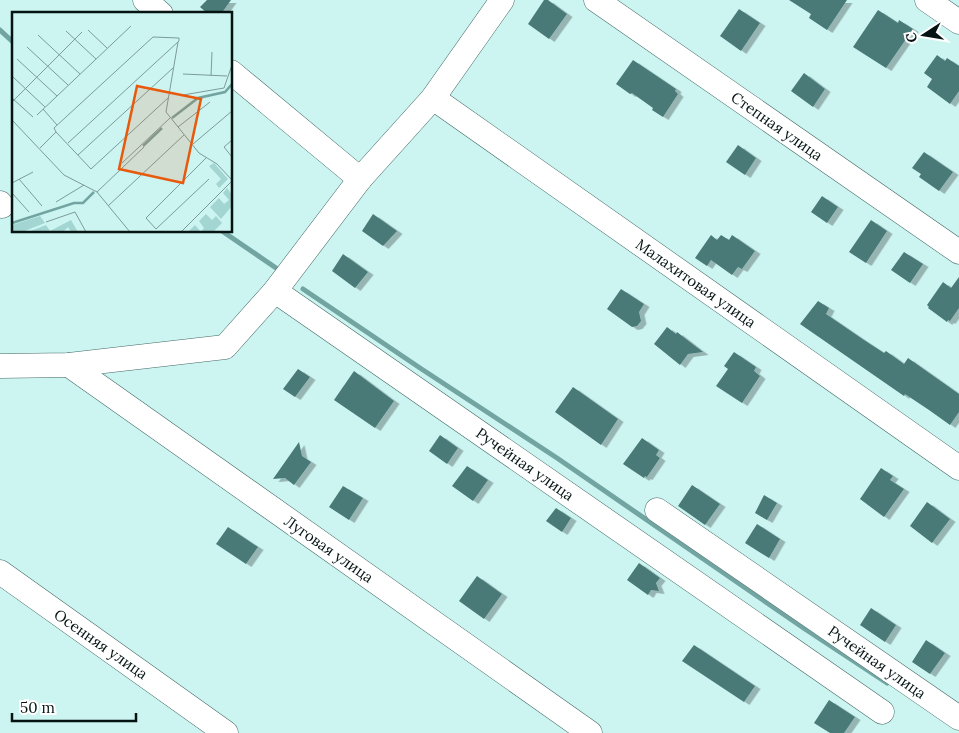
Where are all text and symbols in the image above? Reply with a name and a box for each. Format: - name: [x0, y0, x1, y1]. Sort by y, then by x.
- north arrow: [899, 10, 949, 60]
- inset map: [12, 12, 232, 232]
- text: С: [901, 31, 921, 44]
- street label: Степная улица: [727, 87, 827, 165]
- street label: Малахитовая улица: [632, 234, 760, 332]
- street label: Ручейная улица: [472, 423, 578, 505]
- street label: Луговая улица: [281, 511, 377, 587]
- street label: Осенняя улица: [51, 605, 152, 683]
- street label: Ручейная улица: [824, 621, 930, 703]
- scale bar: [12, 690, 136, 722]
- text: 50 m: [20, 698, 55, 717]

